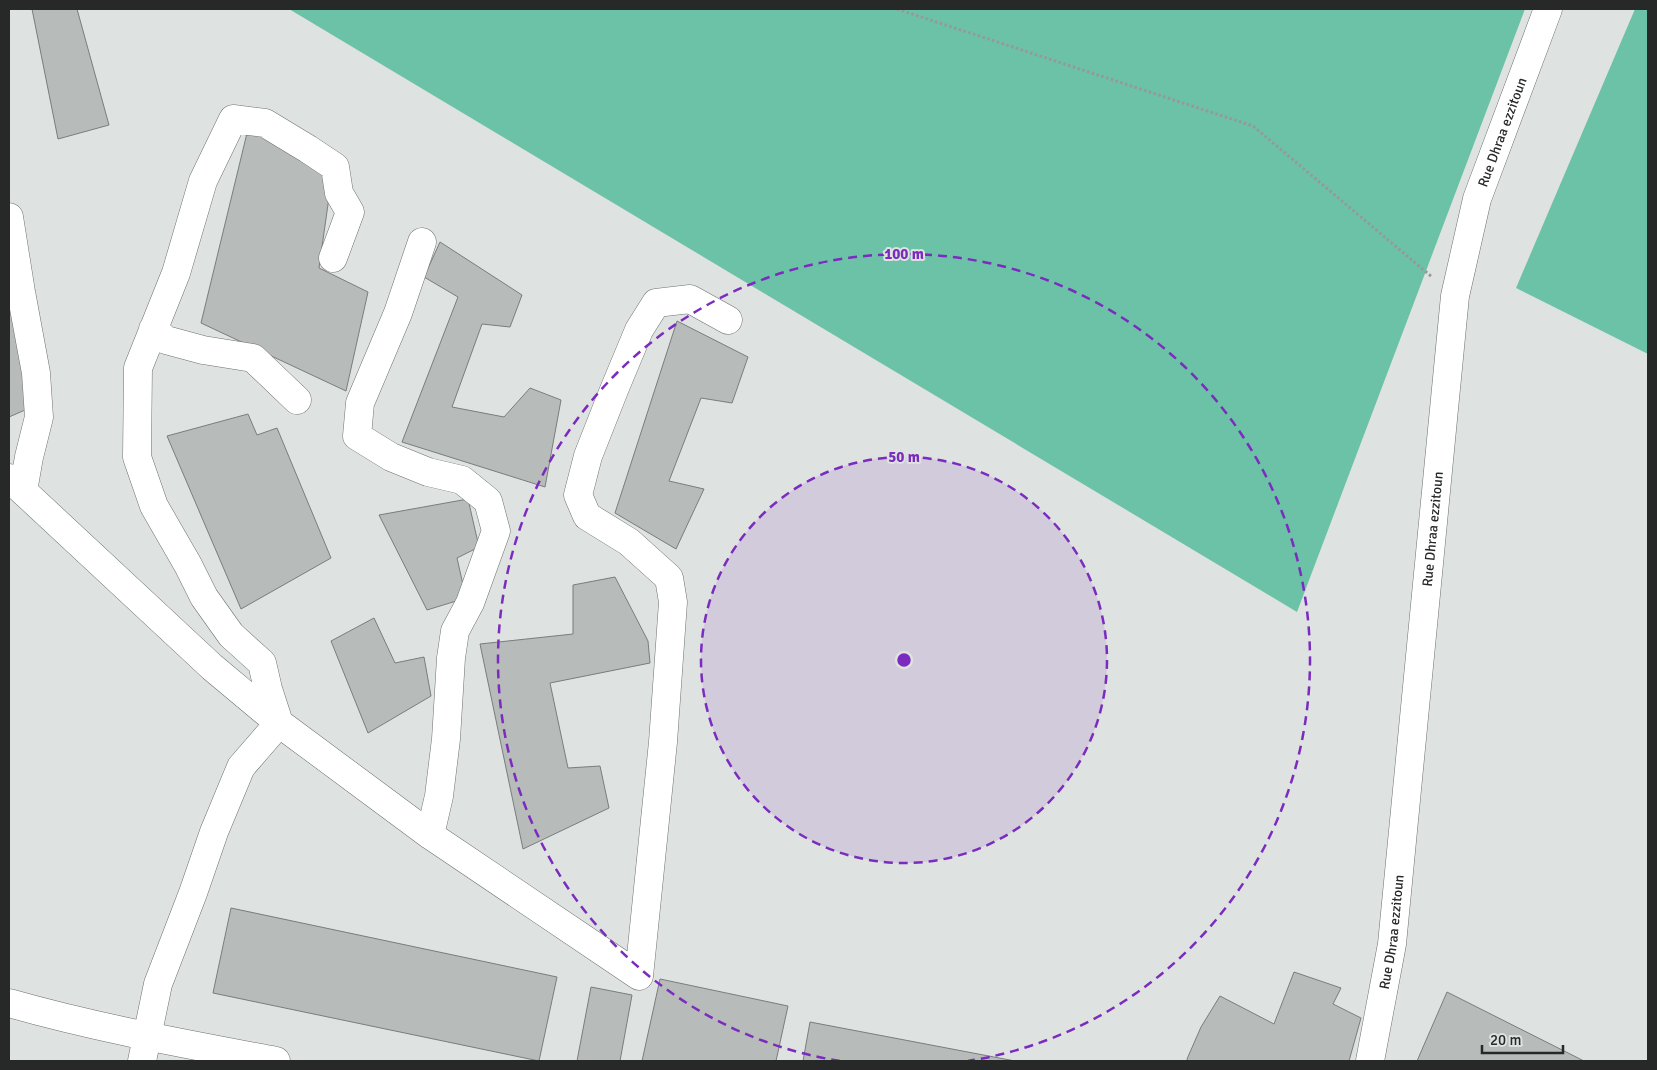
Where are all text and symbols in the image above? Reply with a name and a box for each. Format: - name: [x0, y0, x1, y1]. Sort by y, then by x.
- street label: Rue Dhraa ezzitoun: [1474, 75, 1530, 189]
- text: 100 m: [884, 245, 924, 263]
- text: 50 m: [888, 448, 920, 466]
- street label: Rue Dhraa ezzitoun: [1418, 471, 1446, 587]
- centre of rings: [895, 651, 913, 669]
- street label: Rue Dhraa ezzitoun: [1375, 874, 1407, 991]
- scale bar: [1482, 1022, 1563, 1054]
- text: 20 m: [1490, 1031, 1521, 1049]

